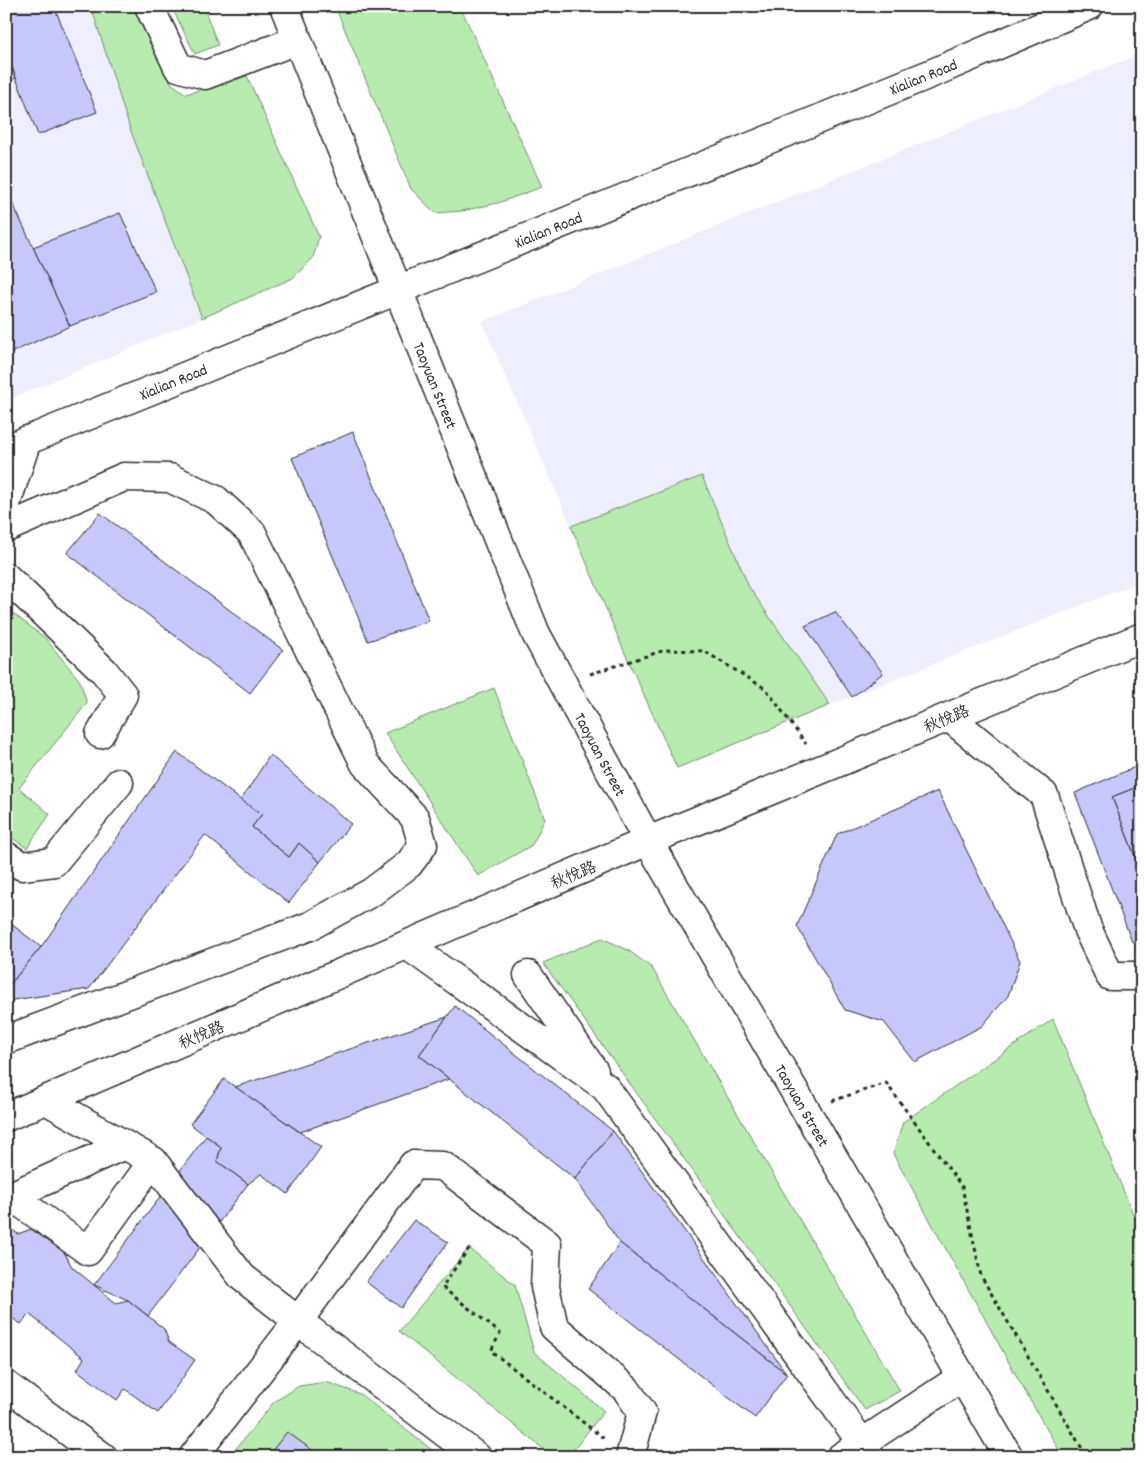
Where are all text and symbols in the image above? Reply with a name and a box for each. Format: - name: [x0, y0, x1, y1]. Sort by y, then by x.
- street label: Xialian Road: [887, 54, 961, 102]
- street label: Xialian Road: [512, 207, 586, 255]
- street label: Taoyuan Street: [406, 339, 462, 433]
- street label: Xialian Road: [137, 359, 211, 407]
- street label: 秋悦路: [920, 700, 974, 740]
- street label: Taoyuan Street: [567, 709, 631, 801]
- street label: 秋悦路: [547, 856, 601, 896]
- street label: 秋悦路: [175, 1016, 229, 1056]
- street label: Taoyuan Street: [768, 1061, 834, 1152]

